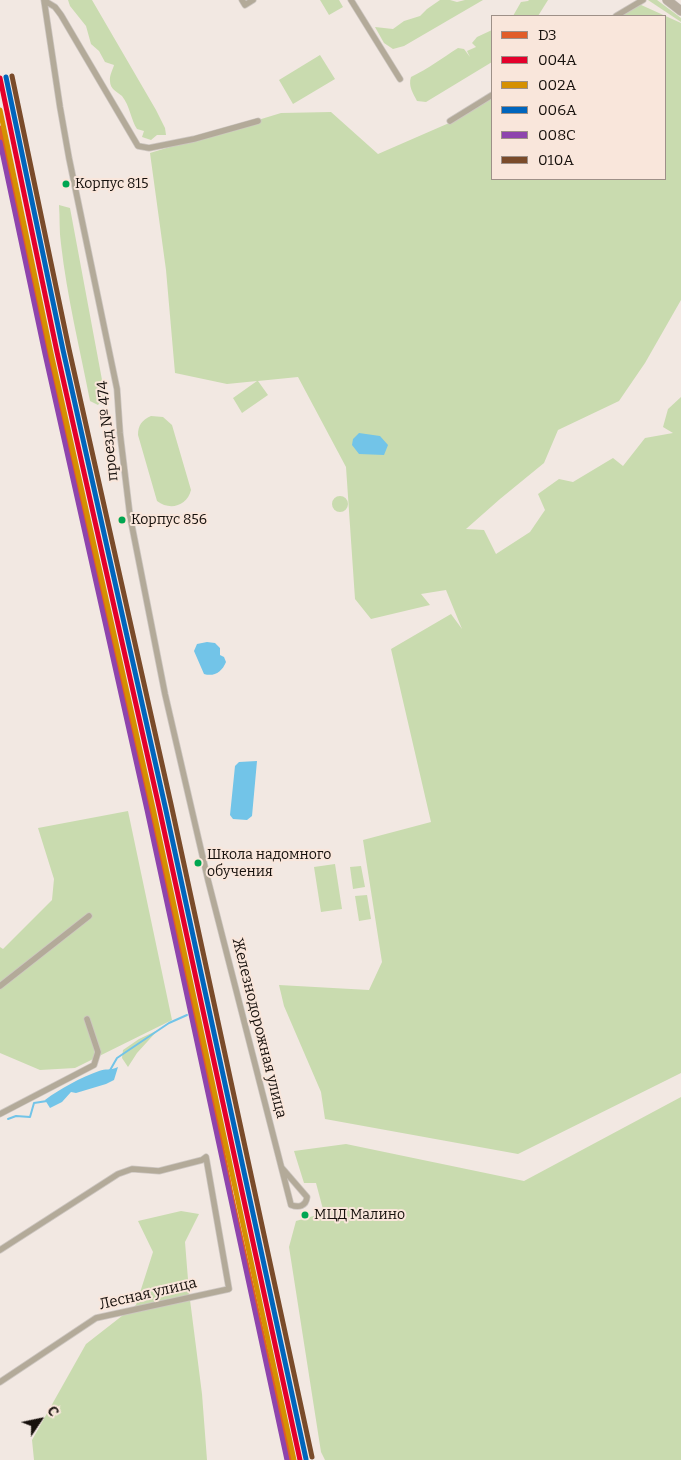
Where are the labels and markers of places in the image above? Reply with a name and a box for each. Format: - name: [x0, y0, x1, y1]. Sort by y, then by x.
- place label: Корпус 815: [75, 176, 149, 192]
- marker: Корпус 815: [61, 179, 71, 189]
- place label: Корпус 856: [131, 512, 207, 528]
- marker: Корпус 856: [117, 515, 127, 525]
- place label: Школа надомного обучения: [207, 847, 331, 880]
- marker: Школа надомного обучения: [193, 858, 203, 868]
- place label: МЦД Малино: [314, 1207, 405, 1223]
- marker: МЦД Малино: [300, 1210, 310, 1220]

